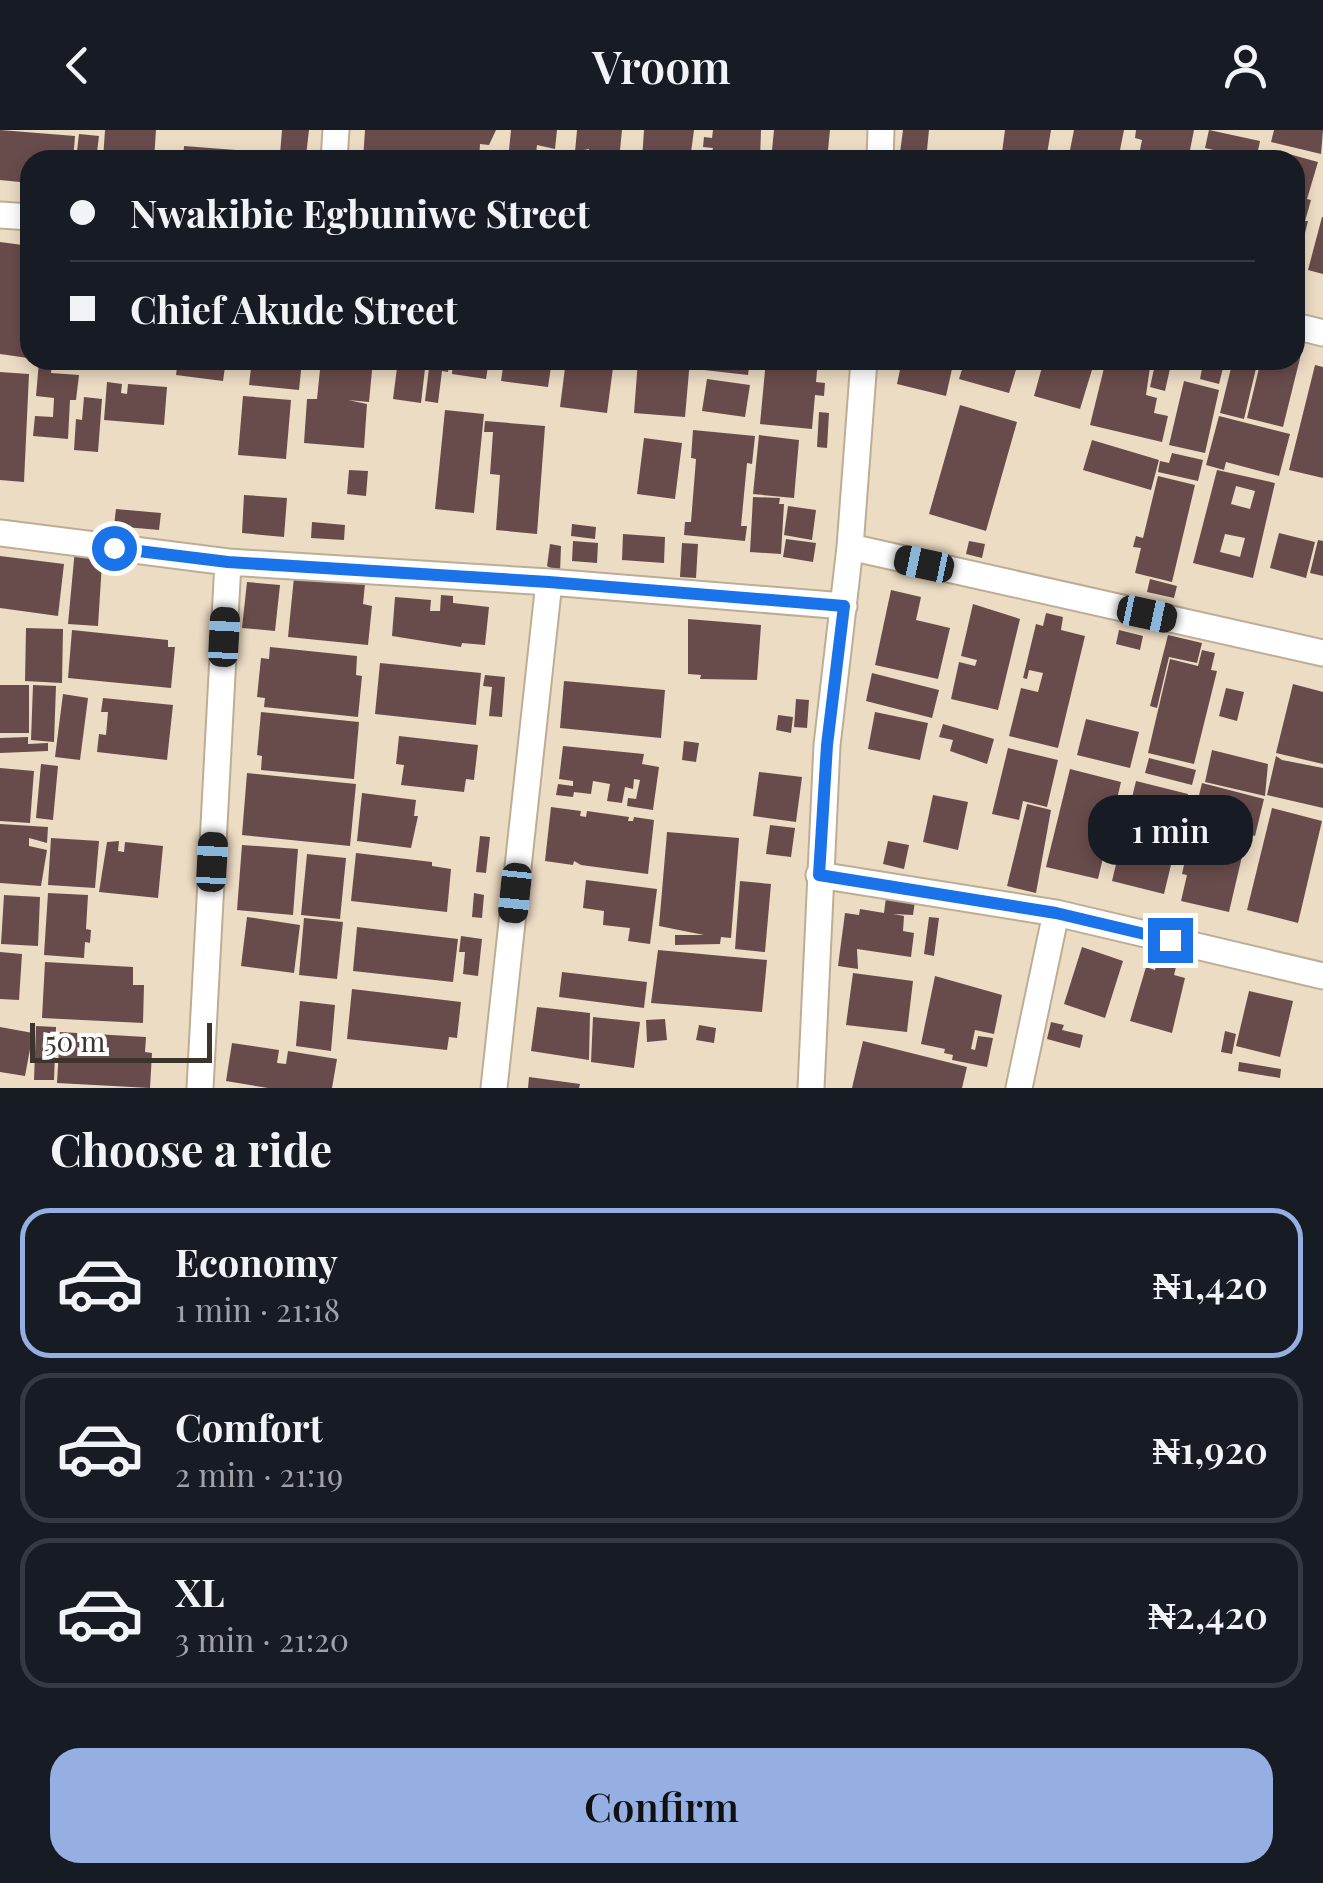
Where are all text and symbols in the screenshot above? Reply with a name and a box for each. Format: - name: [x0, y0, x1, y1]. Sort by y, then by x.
- text: Vroom: [592, 35, 731, 95]
- icon: back: [50, 38, 105, 93]
- icon: person: [1218, 38, 1273, 93]
- text: Nwakibie Egbuniwe Street: [130, 187, 590, 238]
- text: Chief Akude Street: [130, 283, 458, 334]
- route start: [92, 526, 137, 571]
- car: [892, 543, 956, 585]
- car: [1115, 593, 1179, 635]
- car: [207, 606, 241, 668]
- callout: 1 min: [1088, 795, 1252, 865]
- text: 1 min: [1132, 808, 1209, 851]
- car: [195, 831, 229, 893]
- car: [497, 862, 533, 924]
- route end: [1148, 918, 1193, 963]
- scale bar: [30, 1018, 212, 1063]
- text: 50 m: [45, 1022, 105, 1059]
- text: Choose a ride: [50, 1118, 332, 1178]
- text: Economy: [175, 1236, 338, 1287]
- icon: car: [55, 1238, 145, 1328]
- text: ₦1,420: [1153, 1258, 1268, 1309]
- text: 1 min · 21:18: [175, 1287, 340, 1330]
- text: Comfort: [175, 1401, 323, 1452]
- icon: car: [55, 1403, 145, 1493]
- text: ₦1,920: [1152, 1423, 1268, 1474]
- text: 2 min · 21:19: [175, 1452, 343, 1495]
- text: XL: [175, 1566, 224, 1617]
- icon: car: [55, 1568, 145, 1658]
- text: ₦2,420: [1148, 1588, 1268, 1639]
- text: 3 min · 21:20: [175, 1617, 349, 1660]
- button: Confirm: [50, 1748, 1273, 1863]

